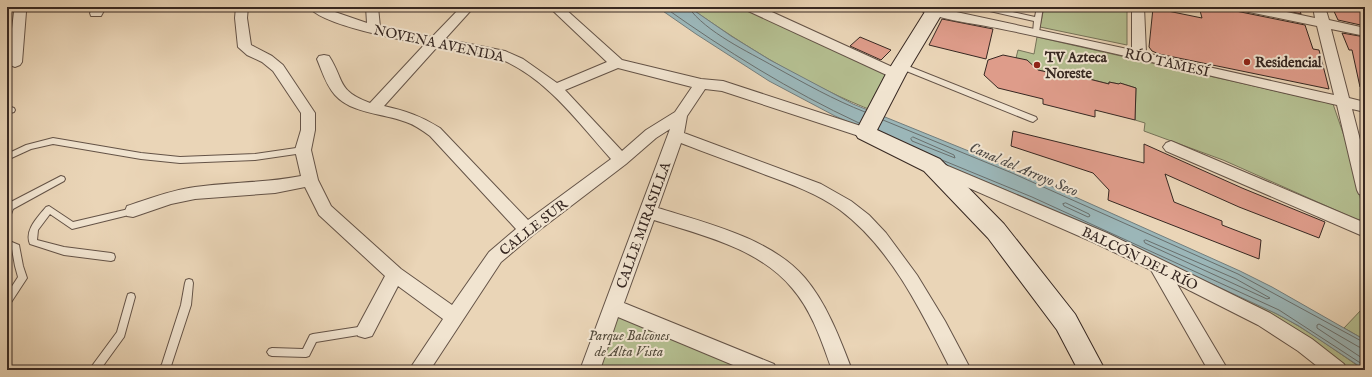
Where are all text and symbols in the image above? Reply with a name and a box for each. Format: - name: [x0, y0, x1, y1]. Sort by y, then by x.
- street label: NOVENA AVENIDA: [372, 21, 506, 67]
- street label: RÍO TAMESÍ: [1123, 44, 1212, 82]
- place label: TV Azteca Noreste: [1044, 49, 1108, 83]
- place label: Residencial: [1255, 54, 1323, 72]
- marker: Residencial: [1242, 57, 1252, 67]
- marker: TV Azteca Noreste: [1032, 60, 1042, 70]
- water label: Canal del Arroyo Seco: [967, 138, 1081, 201]
- street label: CALLE MIRASILLA: [613, 159, 675, 291]
- street label: CALLE SUR: [496, 195, 572, 260]
- street label: BALCÓN DEL RÍO: [1078, 222, 1201, 295]
- park label: Parque Balcones de Alta Vista: [589, 327, 671, 361]

